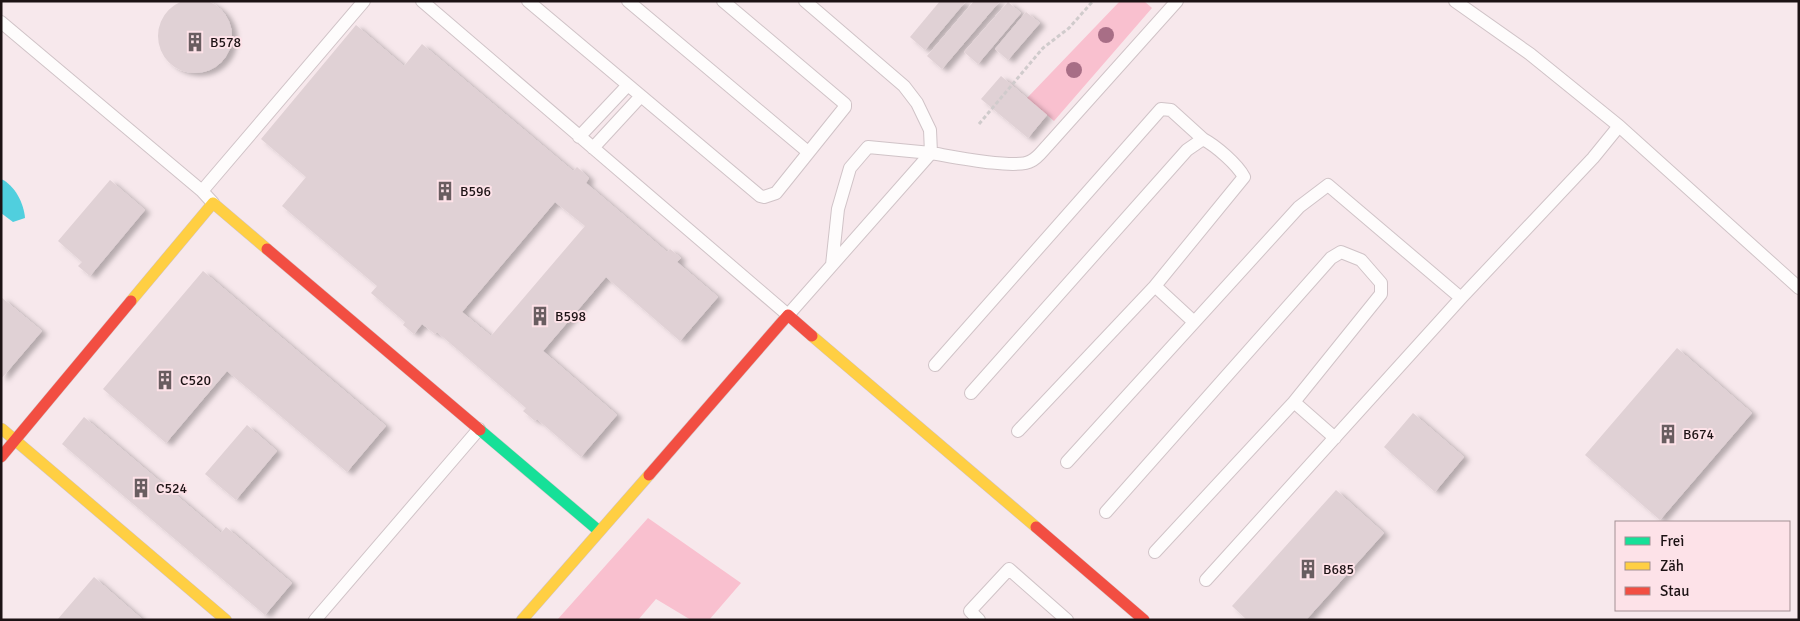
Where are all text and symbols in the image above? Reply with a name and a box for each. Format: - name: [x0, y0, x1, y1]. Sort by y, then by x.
- building icon: B578: [184, 31, 206, 53]
- place label: B578: [210, 34, 241, 51]
- building icon: B596: [434, 180, 456, 202]
- place label: B596: [460, 183, 491, 200]
- building icon: B598: [529, 305, 551, 327]
- place label: B598: [555, 308, 586, 325]
- building icon: C520: [154, 369, 176, 391]
- place label: C520: [180, 372, 211, 389]
- building icon: B674: [1657, 423, 1679, 445]
- place label: B674: [1683, 426, 1715, 443]
- building icon: C524: [130, 477, 152, 499]
- place label: C524: [156, 480, 188, 497]
- legend: [1615, 521, 1790, 611]
- text: Frei: [1660, 532, 1684, 550]
- text: Zäh: [1660, 557, 1684, 575]
- building icon: B685: [1297, 558, 1319, 580]
- place label: B685: [1323, 561, 1354, 578]
- text: Stau: [1660, 582, 1689, 600]

